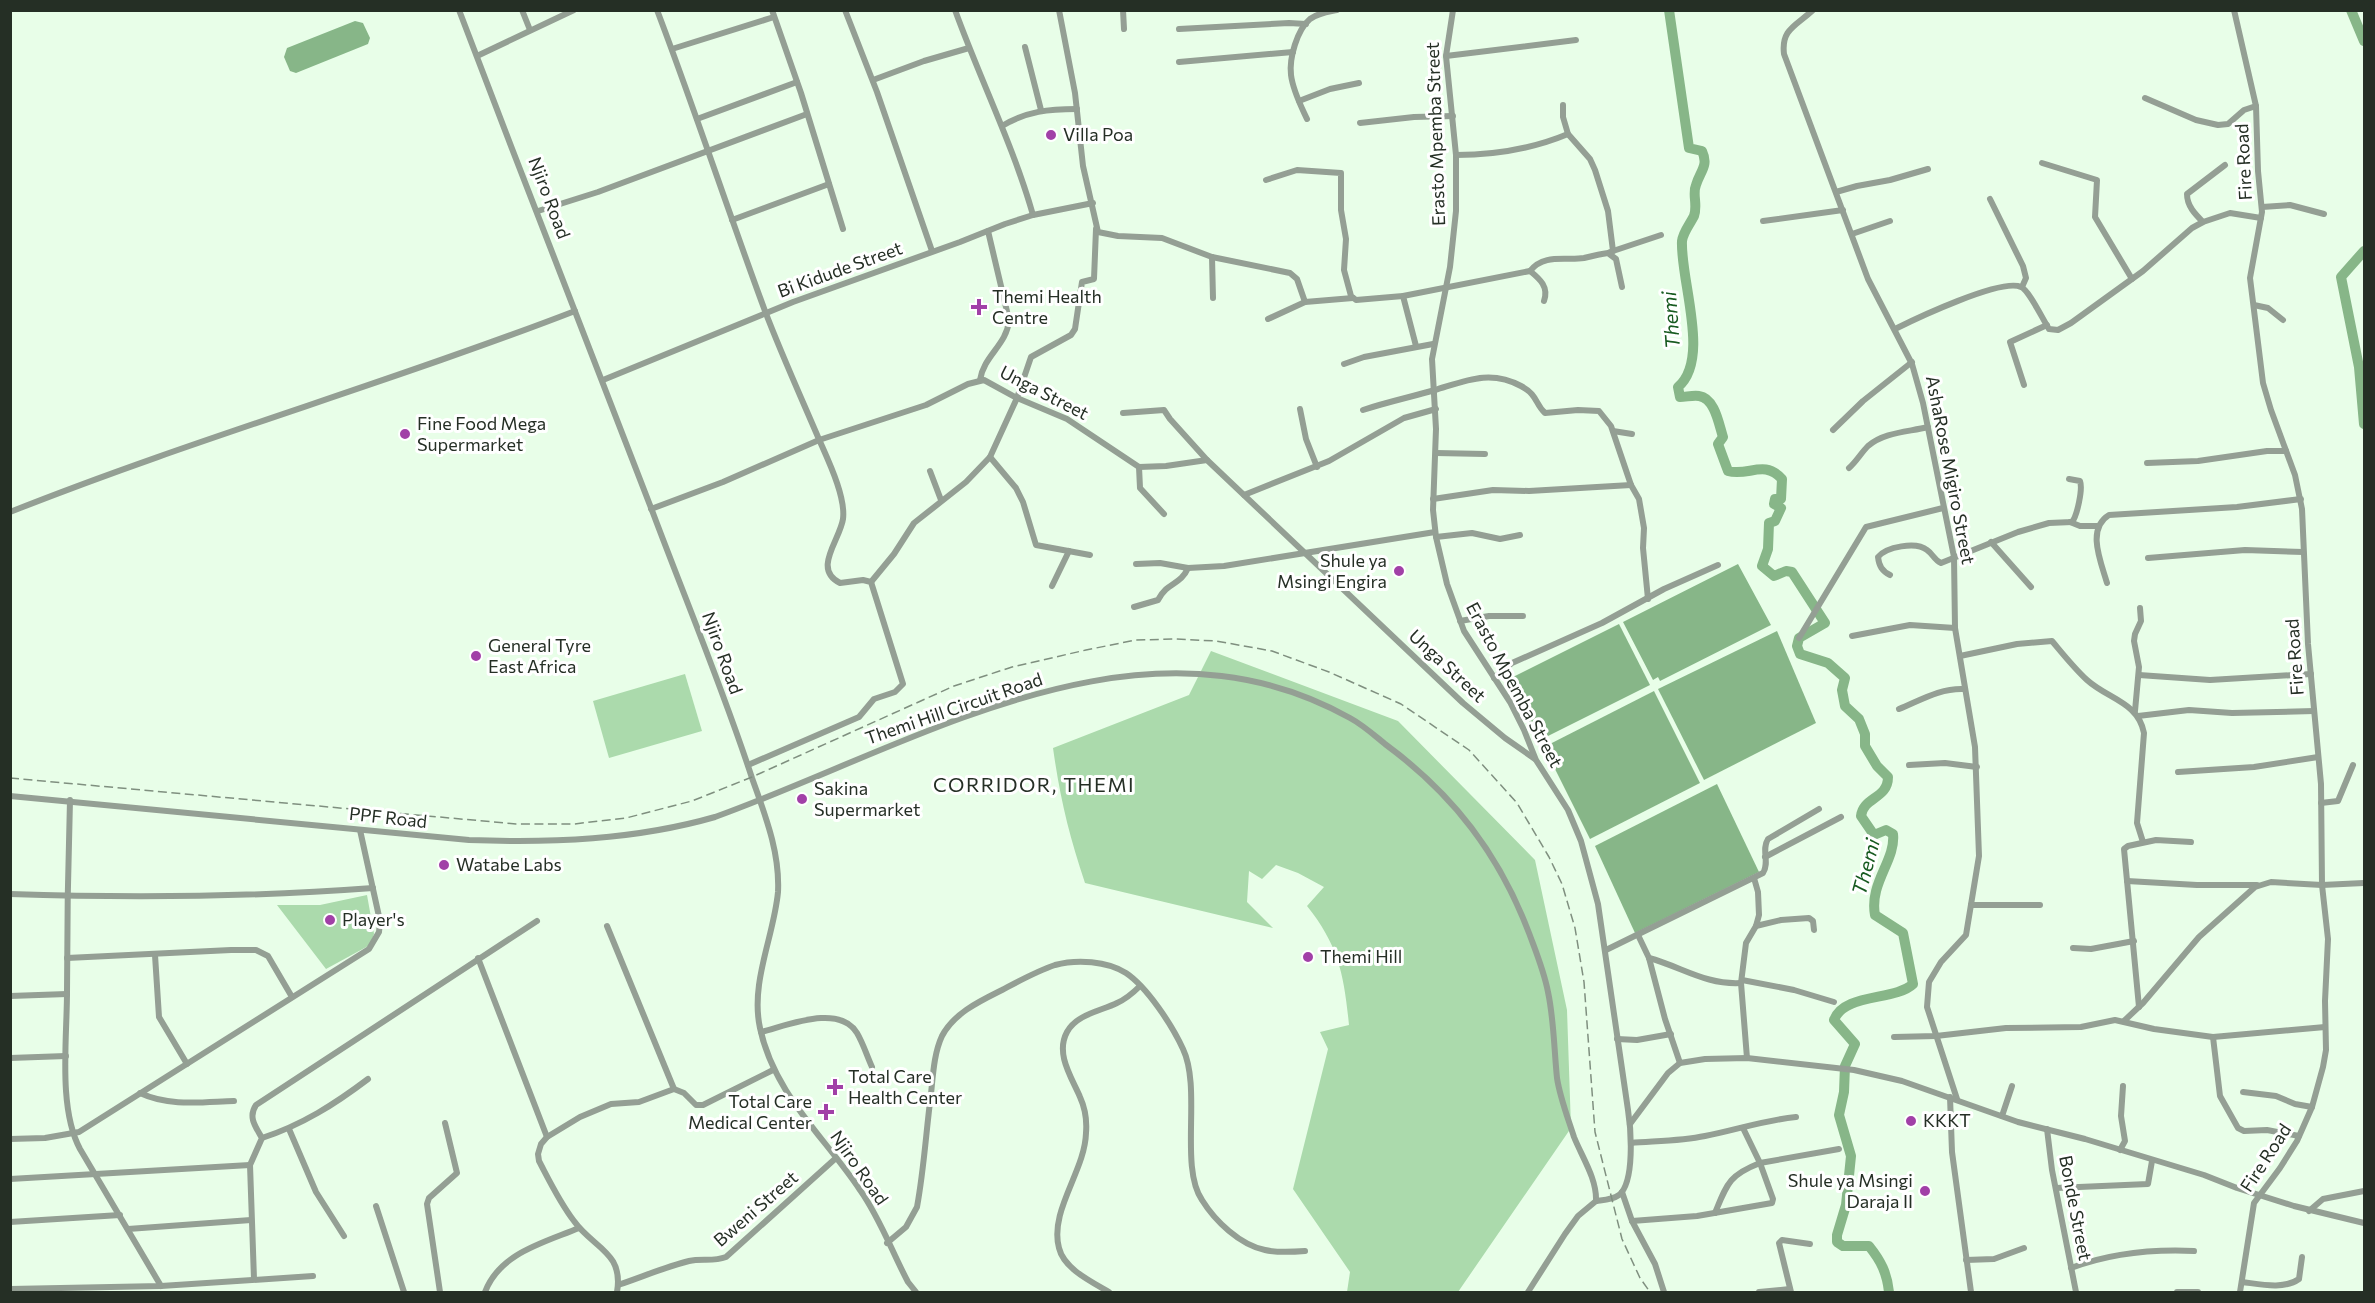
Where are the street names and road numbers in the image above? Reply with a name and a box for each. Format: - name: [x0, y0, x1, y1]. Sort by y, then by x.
- street label: Erasto Mpemba Street: [1421, 42, 1449, 226]
- street label: Fire Road: [2230, 123, 2256, 201]
- street label: Njiro Road: [524, 154, 576, 242]
- street label: Bi Kidude Street: [774, 236, 905, 302]
- street label: Unga Street: [996, 360, 1093, 424]
- street label: AshaRose Migiro Street: [1922, 374, 1980, 566]
- street label: Erasto Mpemba Street: [1462, 598, 1568, 771]
- street label: Njiro Road: [698, 609, 748, 697]
- street label: Fire Road: [2280, 618, 2308, 696]
- street label: Unga Street: [1405, 624, 1491, 706]
- street label: Themi Hill Circuit Road: [862, 667, 1045, 749]
- street label: PPF Road: [348, 802, 428, 832]
- street label: Fire Road: [2235, 1119, 2295, 1196]
- street label: Njiro Road: [826, 1126, 893, 1209]
- street label: Bonde Street: [2055, 1153, 2097, 1262]
- street label: Bweni Street: [709, 1166, 802, 1251]

